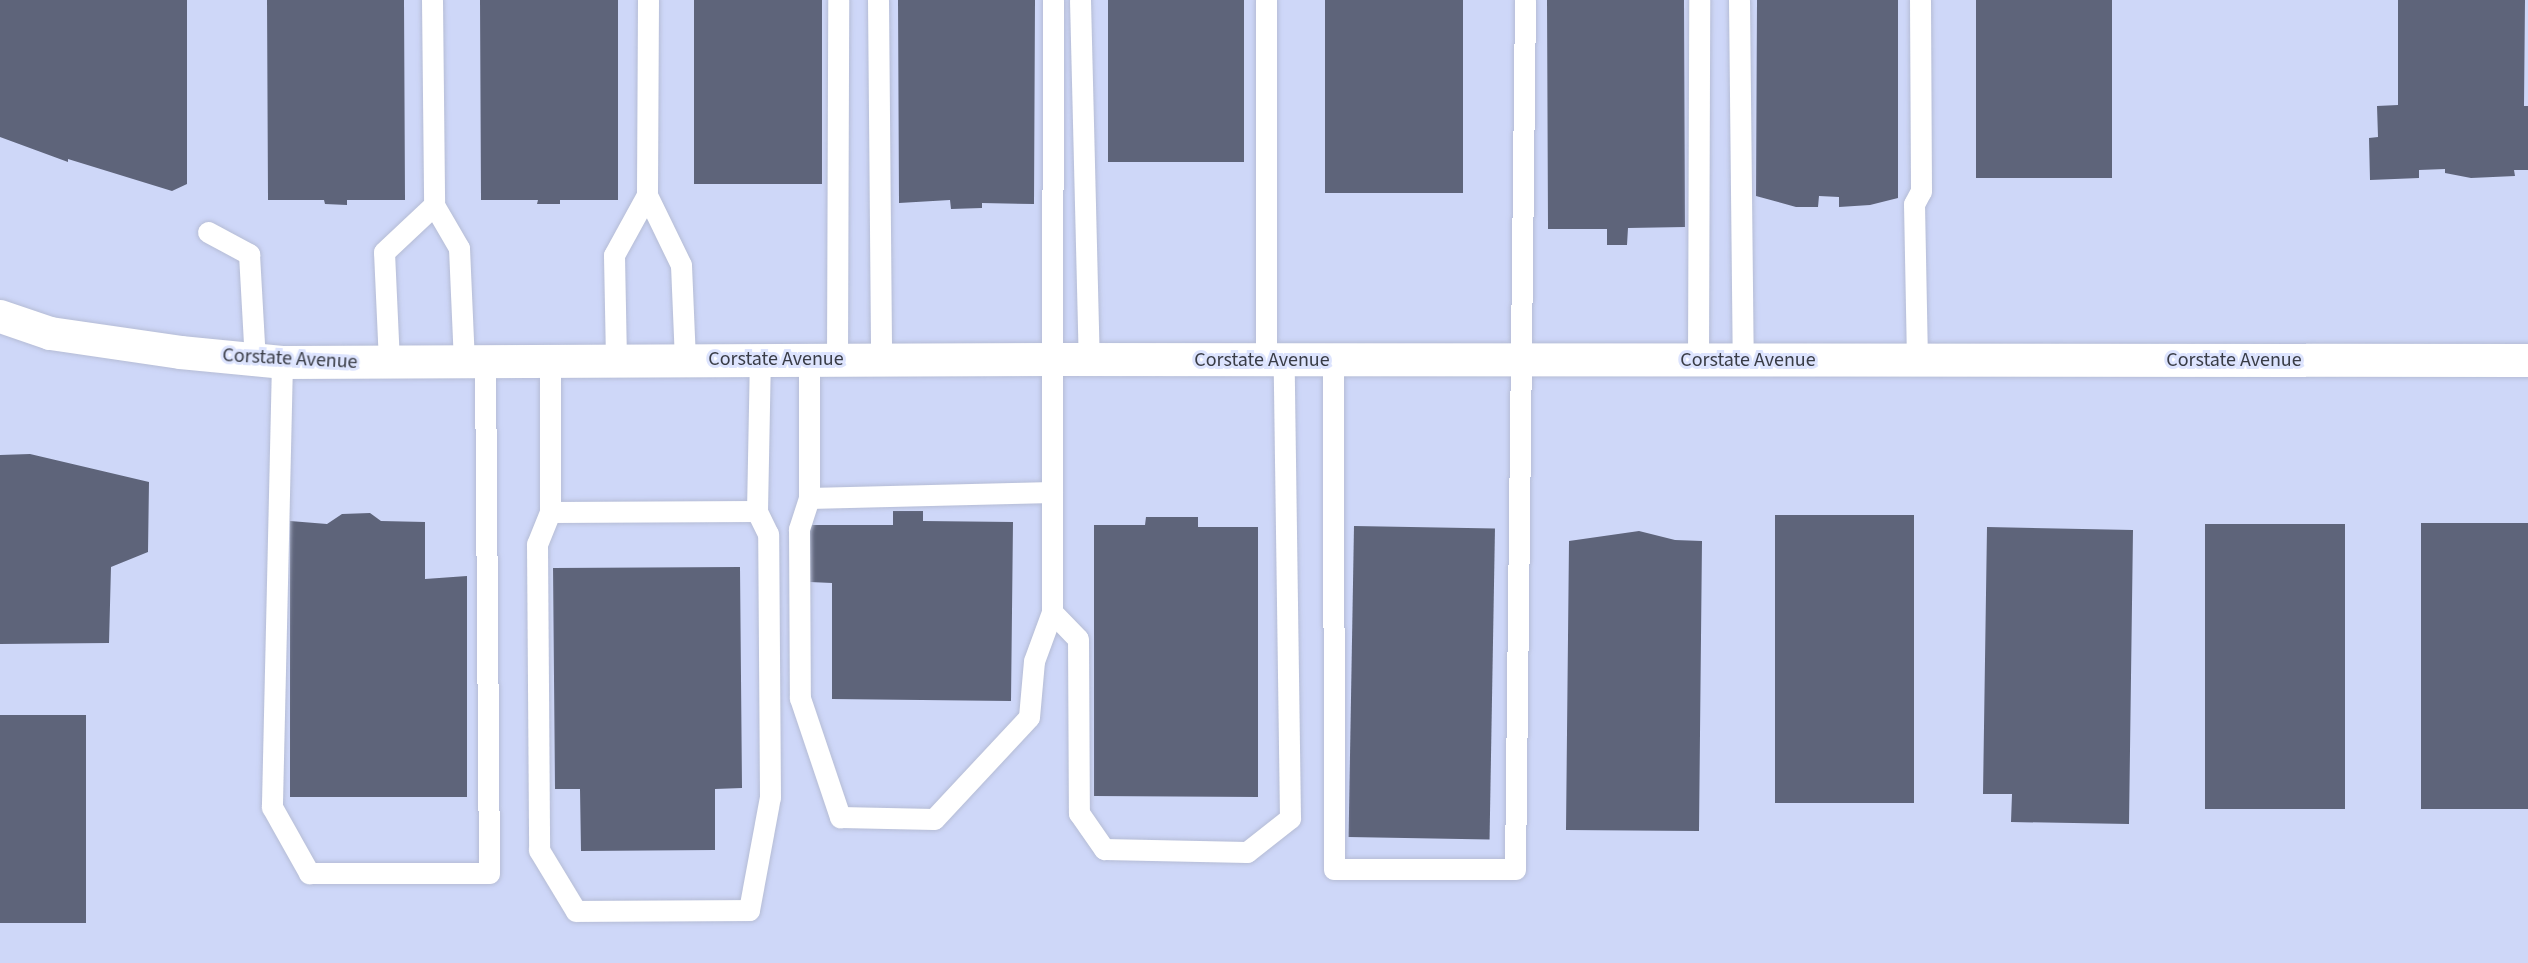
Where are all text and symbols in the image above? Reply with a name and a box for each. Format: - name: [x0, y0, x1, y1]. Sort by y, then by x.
- street label: Corstate Avenue: [222, 343, 358, 375]
- street label: Corstate Avenue: [708, 347, 844, 371]
- street label: Corstate Avenue: [1194, 348, 1330, 372]
- street label: Corstate Avenue: [1680, 348, 1816, 372]
- street label: Corstate Avenue: [2166, 348, 2302, 372]

